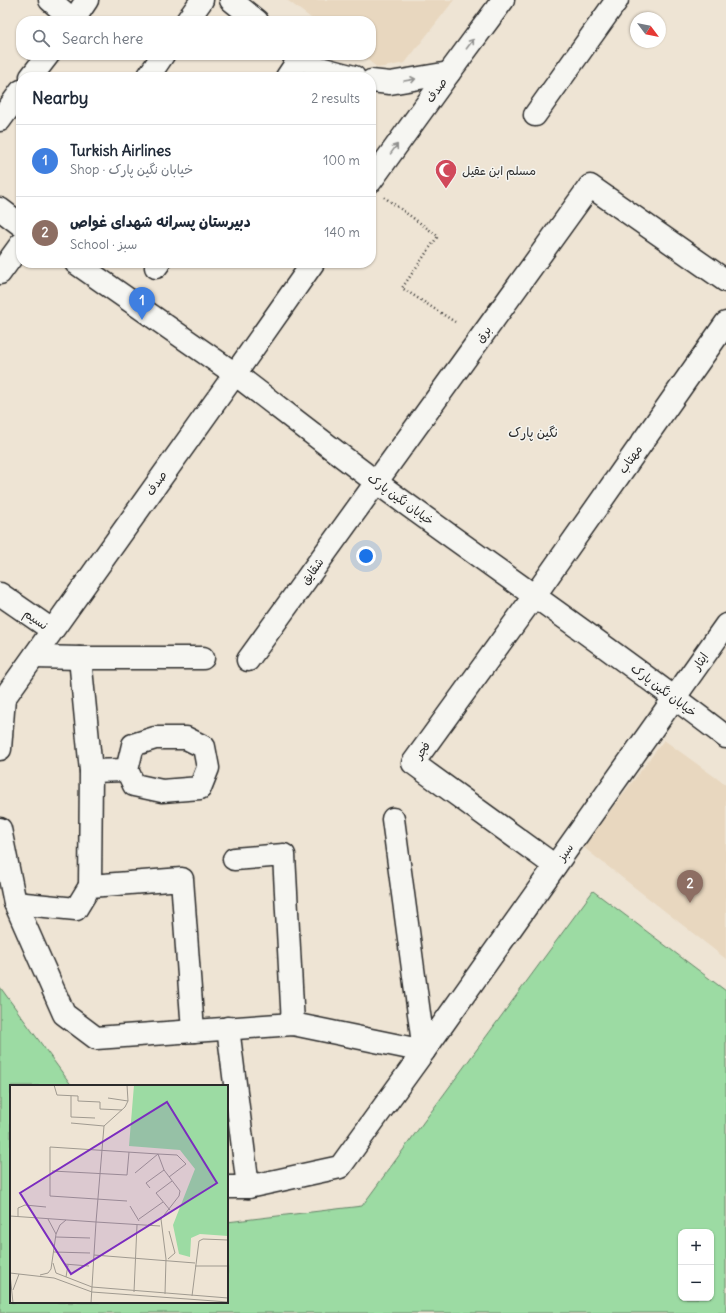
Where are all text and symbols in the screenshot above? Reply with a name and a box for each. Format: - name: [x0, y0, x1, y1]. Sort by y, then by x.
- north arrow: [630, 12, 666, 48]
- search box: [16, 16, 376, 60]
- icon: search: [30, 27, 52, 49]
- text: Search here: [62, 29, 143, 48]
- one-way arrow: [466, 39, 474, 50]
- street label: صدف: [422, 75, 450, 105]
- one-way arrow: [403, 76, 416, 84]
- text: Nearby: [32, 87, 88, 109]
- text: 2 results: [311, 90, 360, 107]
- text: Turkish Airlines: [70, 141, 171, 160]
- one-way arrow: [390, 144, 398, 155]
- text: 1: [42, 152, 48, 169]
- text: 100 m: [323, 152, 360, 169]
- mosque icon: مسلم ابن عقیل: [433, 157, 459, 190]
- text: Shop · خیابان نگین پارک: [70, 161, 193, 178]
- place label: مسلم ابن عقیل: [462, 163, 536, 180]
- text: دبیرستان پسرانه شهدای غواص: [70, 212, 251, 231]
- text: 2: [41, 224, 49, 241]
- text: 140 m: [324, 224, 360, 241]
- text: School · سبز: [70, 236, 137, 253]
- pin: 1: [129, 287, 155, 320]
- street label: برق: [472, 323, 495, 346]
- district label: نگین پارک: [508, 424, 558, 441]
- street label: مهتاب: [615, 442, 646, 477]
- street label: صدف: [142, 468, 170, 498]
- street label: خیابان نگین پارک: [364, 470, 437, 529]
- your location: [356, 546, 376, 566]
- street label: شقایق: [297, 555, 327, 587]
- street label: نسیم: [20, 605, 51, 634]
- street label: ایثار: [688, 649, 711, 673]
- street label: خیابان نگین پارک: [628, 661, 700, 720]
- street label: فجر: [410, 738, 434, 763]
- street label: سبز: [553, 840, 577, 865]
- pin: 2: [677, 870, 703, 903]
- inset map: [10, 1085, 228, 1303]
- map controls: [678, 1229, 714, 1301]
- button: +: [678, 1229, 714, 1265]
- button: −: [678, 1265, 714, 1301]

